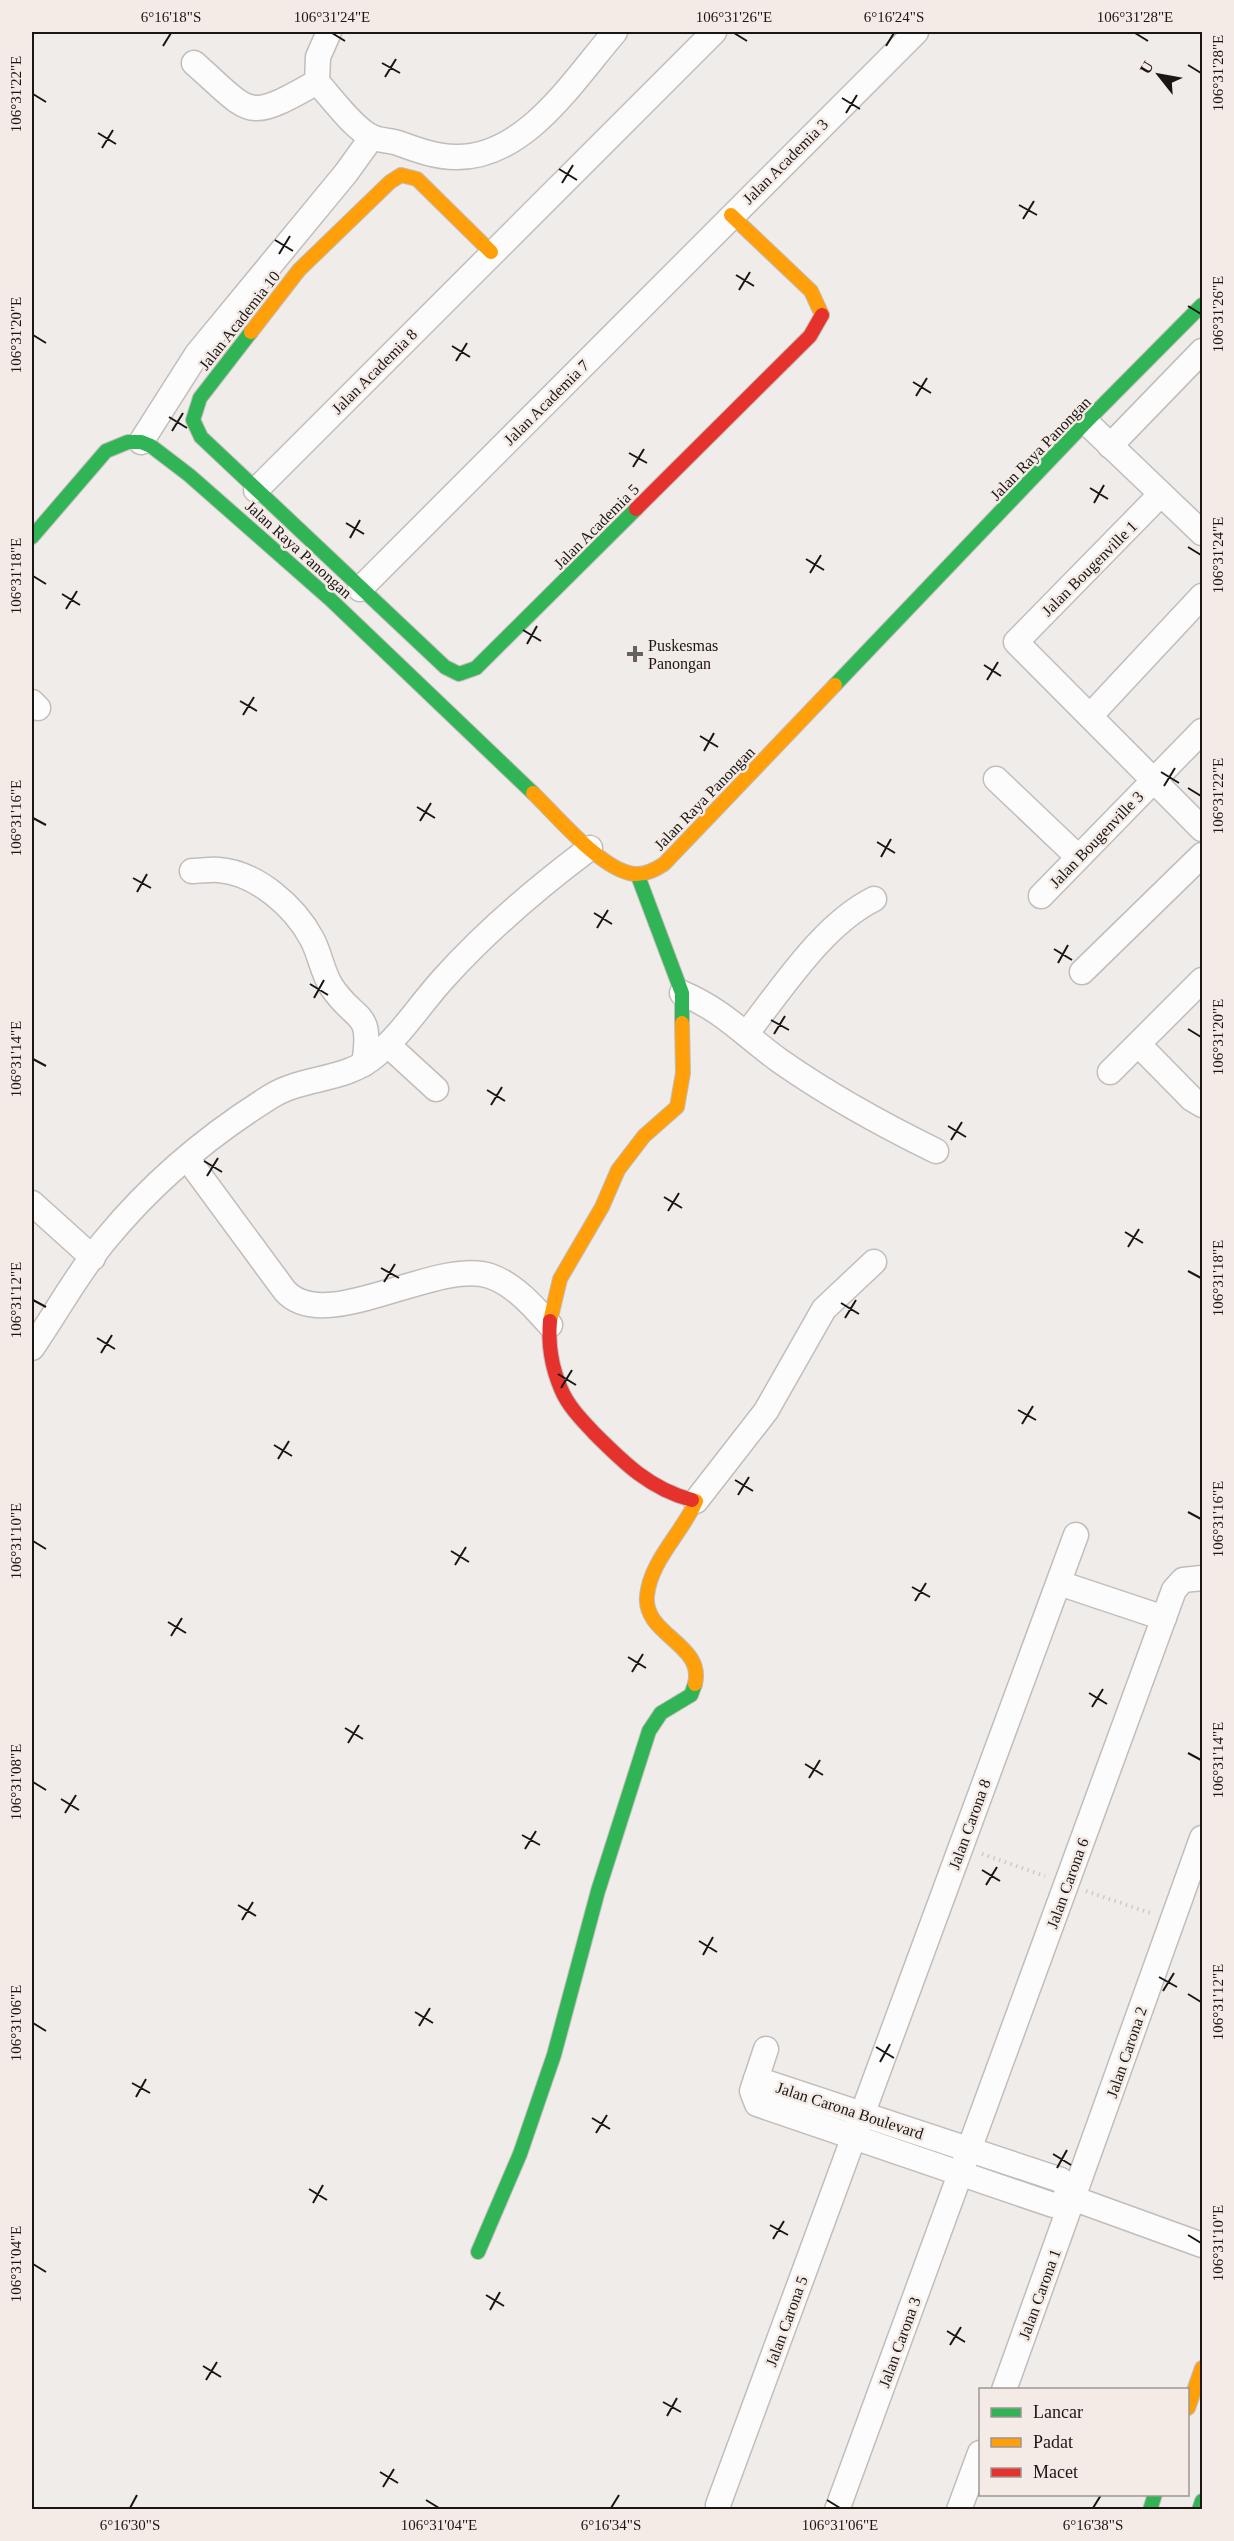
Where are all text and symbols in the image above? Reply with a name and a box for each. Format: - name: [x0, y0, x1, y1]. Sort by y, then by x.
- text: 6°16'18"S: [141, 9, 201, 25]
- text: 106°31'24"E: [294, 9, 370, 25]
- text: 106°31'26"E: [696, 9, 772, 25]
- text: 6°16'24"S: [864, 9, 924, 25]
- text: 106°31'28"E: [1097, 9, 1173, 25]
- text: 106°31'28"E: [1210, 35, 1226, 111]
- north arrow: [1129, 45, 1189, 105]
- text: 106°31'22"E: [8, 56, 24, 132]
- text: U: [1136, 58, 1157, 77]
- street label: Jalan Academia 3: [739, 115, 831, 207]
- street label: Jalan Academia 10: [195, 267, 283, 373]
- text: 106°31'26"E: [1210, 276, 1226, 352]
- text: 106°31'20"E: [8, 297, 24, 373]
- street label: Jalan Academia 8: [328, 325, 420, 417]
- street label: Jalan Academia 7: [500, 356, 592, 448]
- street label: Jalan Raya Panongan: [987, 393, 1095, 504]
- street label: Jalan Academia 5: [550, 480, 642, 572]
- street label: Jalan Raya Panongan: [241, 497, 355, 602]
- street label: Jalan Bougenville 1: [1038, 517, 1141, 620]
- text: 106°31'24"E: [1210, 517, 1226, 593]
- text: 106°31'18"E: [8, 538, 24, 614]
- place label: Puskesmas Panongan: [648, 637, 718, 673]
- marker: Puskesmas Panongan: [626, 645, 644, 663]
- street label: Jalan Raya Panongan: [651, 743, 759, 854]
- text: 106°31'22"E: [1210, 758, 1226, 834]
- text: 106°31'16"E: [8, 780, 24, 856]
- street label: Jalan Bougenville 3: [1046, 788, 1147, 892]
- text: 106°31'20"E: [1210, 999, 1226, 1075]
- text: 106°31'14"E: [8, 1021, 24, 1097]
- text: 106°31'18"E: [1210, 1240, 1226, 1316]
- text: 106°31'12"E: [8, 1262, 24, 1338]
- text: 106°31'16"E: [1210, 1481, 1226, 1557]
- text: 106°31'10"E: [8, 1503, 24, 1579]
- text: 106°31'14"E: [1210, 1722, 1226, 1798]
- text: 106°31'08"E: [8, 1744, 24, 1820]
- street label: Jalan Carona 8: [945, 1777, 994, 1872]
- street label: Jalan Carona 6: [1043, 1836, 1092, 1931]
- text: 106°31'12"E: [1210, 1964, 1226, 2040]
- text: 106°31'06"E: [8, 1985, 24, 2061]
- street label: Jalan Carona 2: [1103, 2004, 1150, 2100]
- street label: Jalan Carona Boulevard: [774, 2079, 926, 2142]
- text: 106°31'10"E: [1210, 2205, 1226, 2281]
- text: 106°31'04"E: [8, 2226, 24, 2302]
- street label: Jalan Carona 1: [1015, 2247, 1064, 2342]
- street label: Jalan Carona 5: [762, 2274, 811, 2369]
- street label: Jalan Carona 3: [875, 2295, 924, 2390]
- legend: [979, 2388, 1189, 2496]
- text: Lancar: [1033, 2402, 1083, 2422]
- text: Padat: [1033, 2432, 1073, 2452]
- text: Macet: [1033, 2462, 1078, 2482]
- text: 6°16'30"S: [100, 2517, 160, 2533]
- text: 106°31'04"E: [401, 2517, 477, 2533]
- text: 6°16'34"S: [581, 2517, 641, 2533]
- text: 106°31'06"E: [802, 2517, 878, 2533]
- text: 6°16'38"S: [1063, 2517, 1123, 2533]

